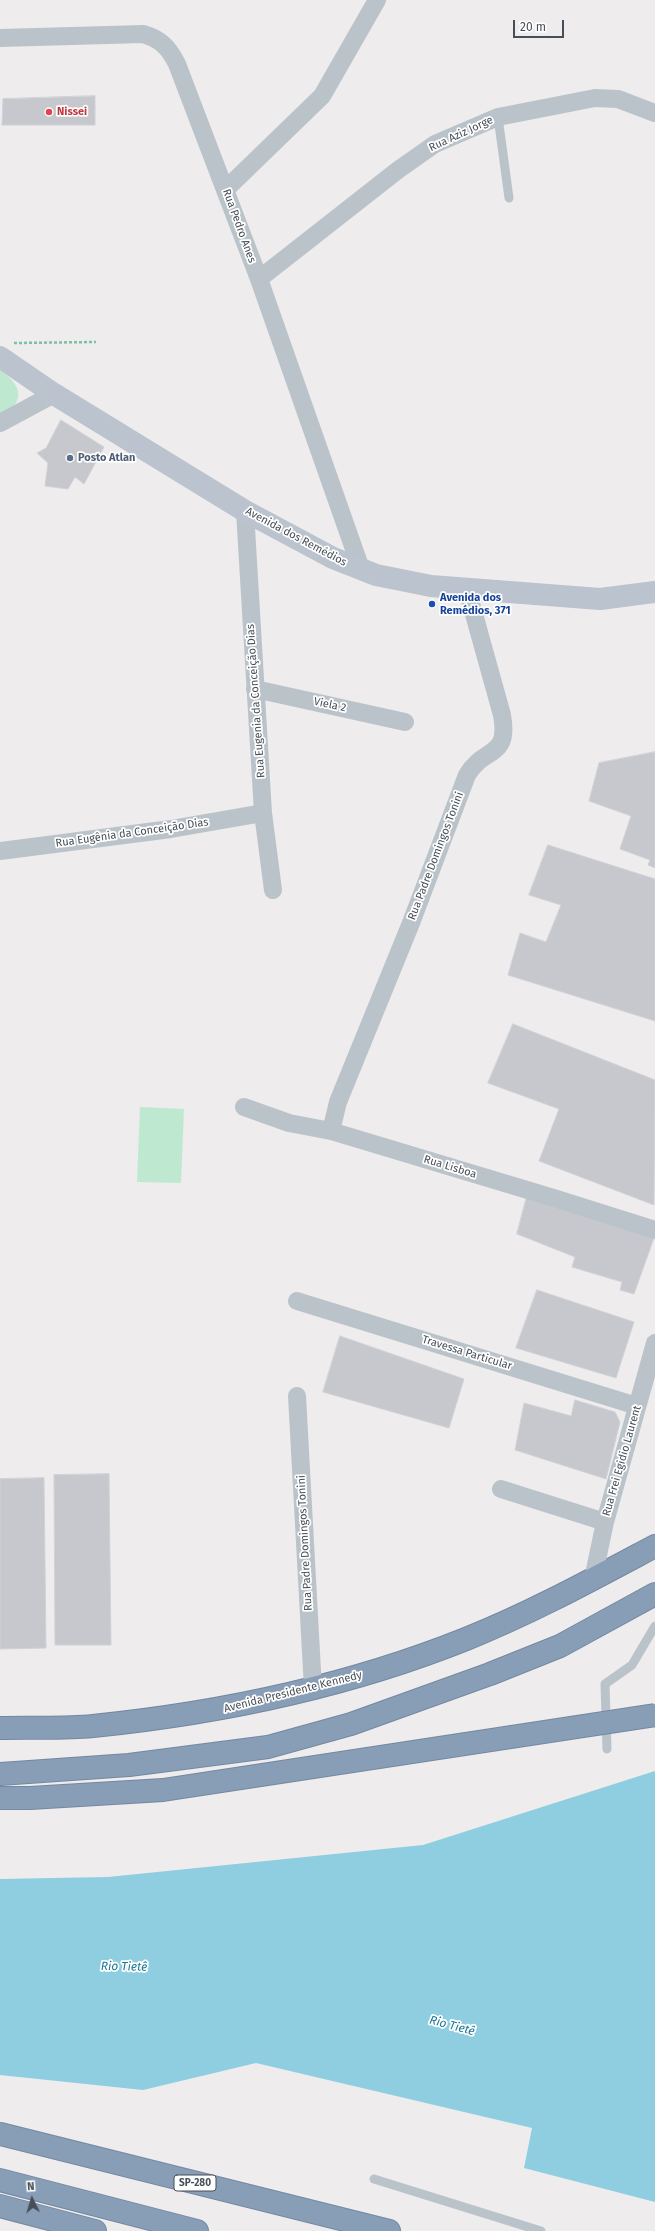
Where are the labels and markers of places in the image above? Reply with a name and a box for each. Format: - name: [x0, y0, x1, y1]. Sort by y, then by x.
- place label: Nissei: [57, 105, 87, 119]
- marker: Nissei: [44, 107, 54, 117]
- place label: Posto Atlan: [78, 451, 135, 465]
- marker: Posto Atlan: [65, 453, 75, 463]
- place label: Avenida dos Remédios, 371: [440, 591, 511, 617]
- marker: Avenida dos Remédios, 371: [427, 599, 437, 609]

